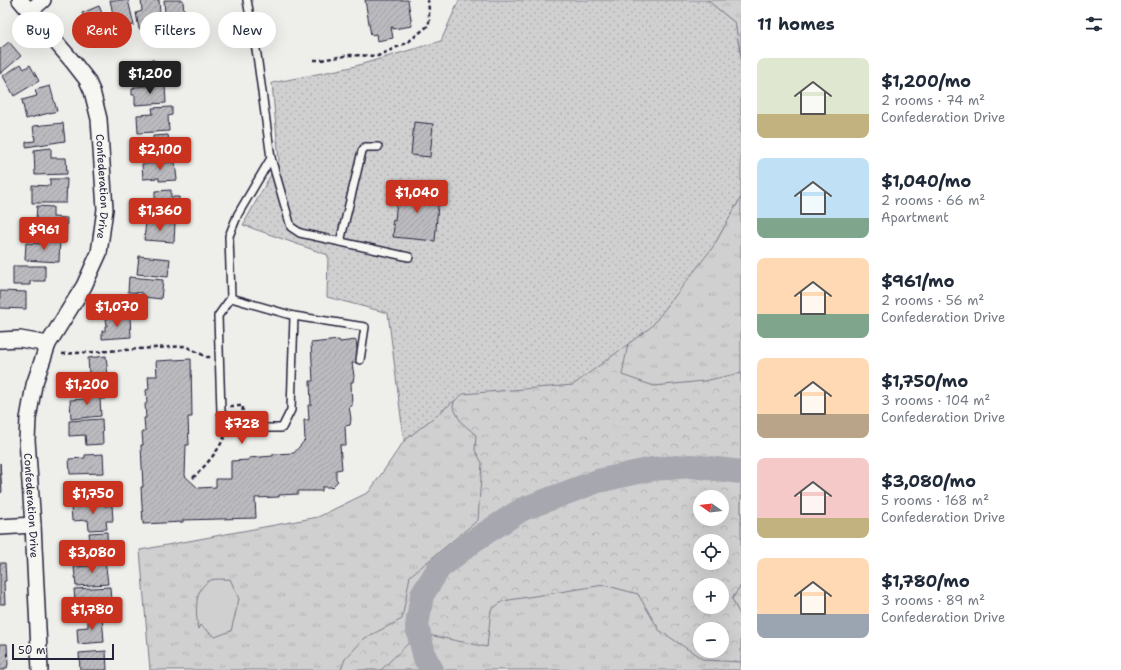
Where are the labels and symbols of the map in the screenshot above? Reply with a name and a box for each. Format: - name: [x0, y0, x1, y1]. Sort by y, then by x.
- pin: $1,200: [117, 61, 183, 95]
- street label: Confederation Drive: [92, 134, 112, 240]
- pin: $2,100: [127, 137, 193, 171]
- pin: $1,040: [384, 180, 450, 214]
- pin: $1,360: [127, 198, 193, 232]
- pin: $961: [20, 217, 68, 251]
- pin: $1,070: [84, 294, 150, 328]
- pin: $1,200: [54, 372, 120, 406]
- pin: $728: [218, 411, 266, 445]
- street label: Confederation Drive: [20, 452, 42, 558]
- pin: $1,750: [60, 481, 126, 515]
- north arrow: [693, 490, 729, 526]
- pin: $3,080: [59, 540, 125, 574]
- pin: $1,780: [59, 597, 125, 631]
- scale bar: [12, 642, 114, 661]

